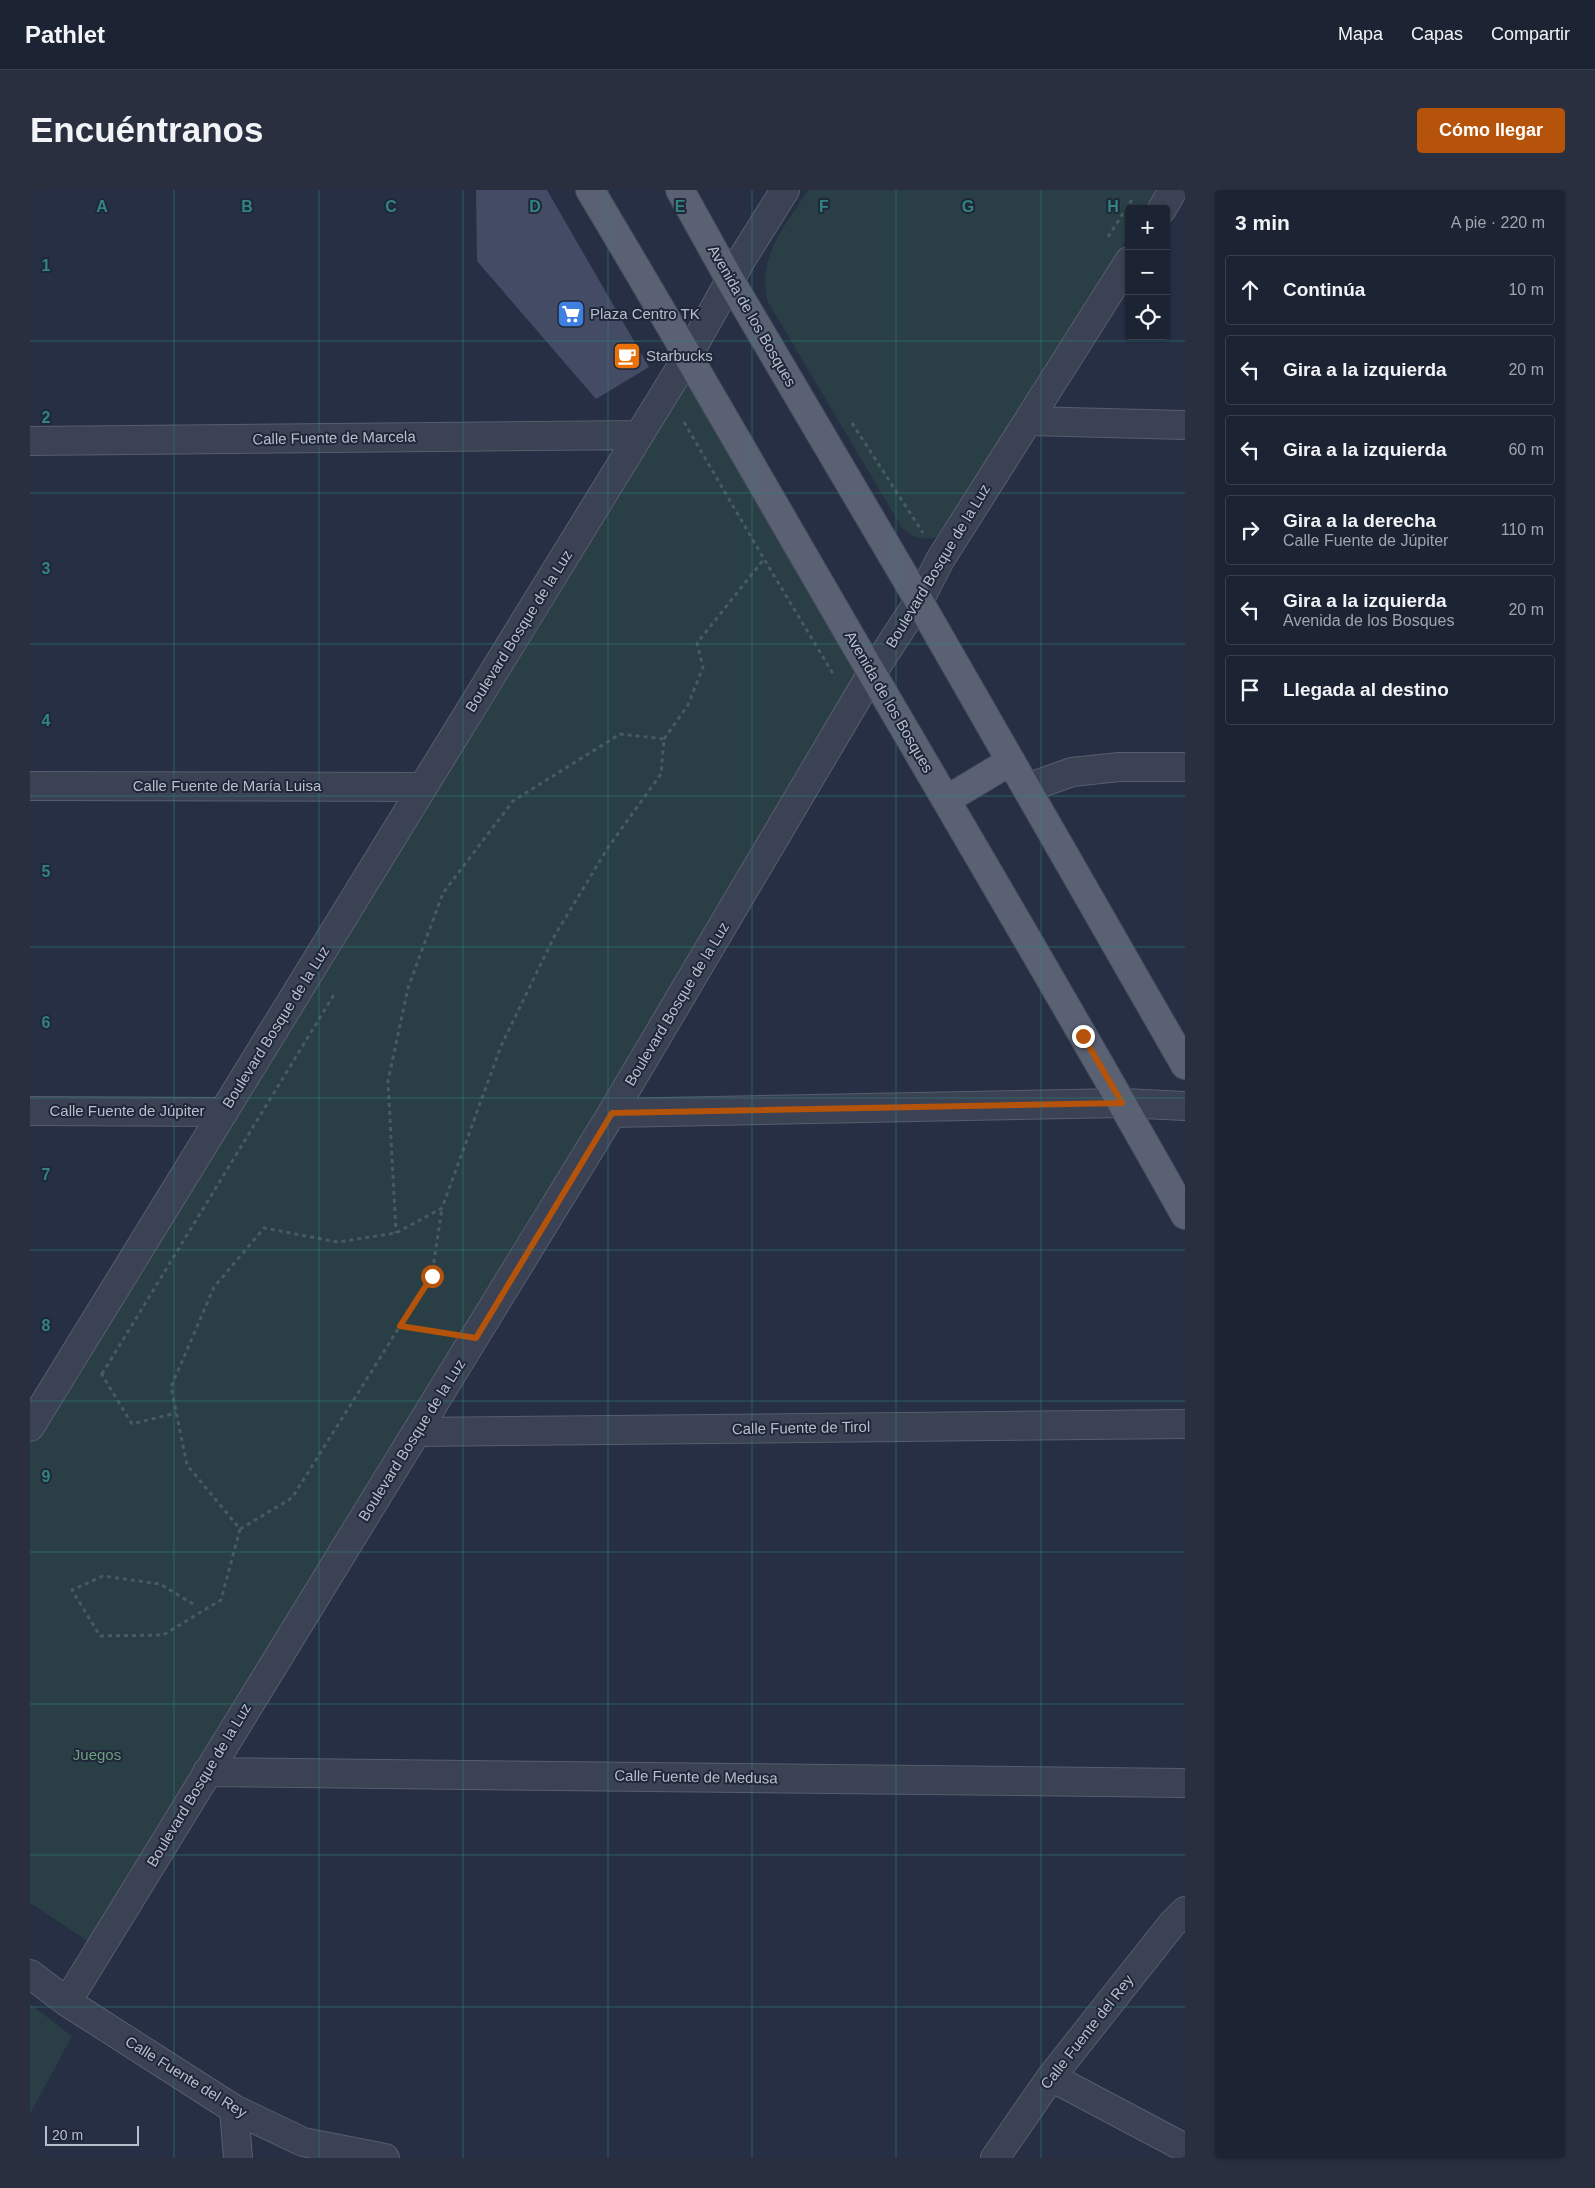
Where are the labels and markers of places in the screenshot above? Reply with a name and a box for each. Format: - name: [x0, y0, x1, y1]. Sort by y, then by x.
- supermarket icon: Plaza Centro TK: [556, 299, 586, 329]
- place label: Plaza Centro TK: [590, 305, 700, 322]
- cafe icon: Starbucks: [612, 341, 642, 371]
- place label: Starbucks: [646, 347, 713, 364]

